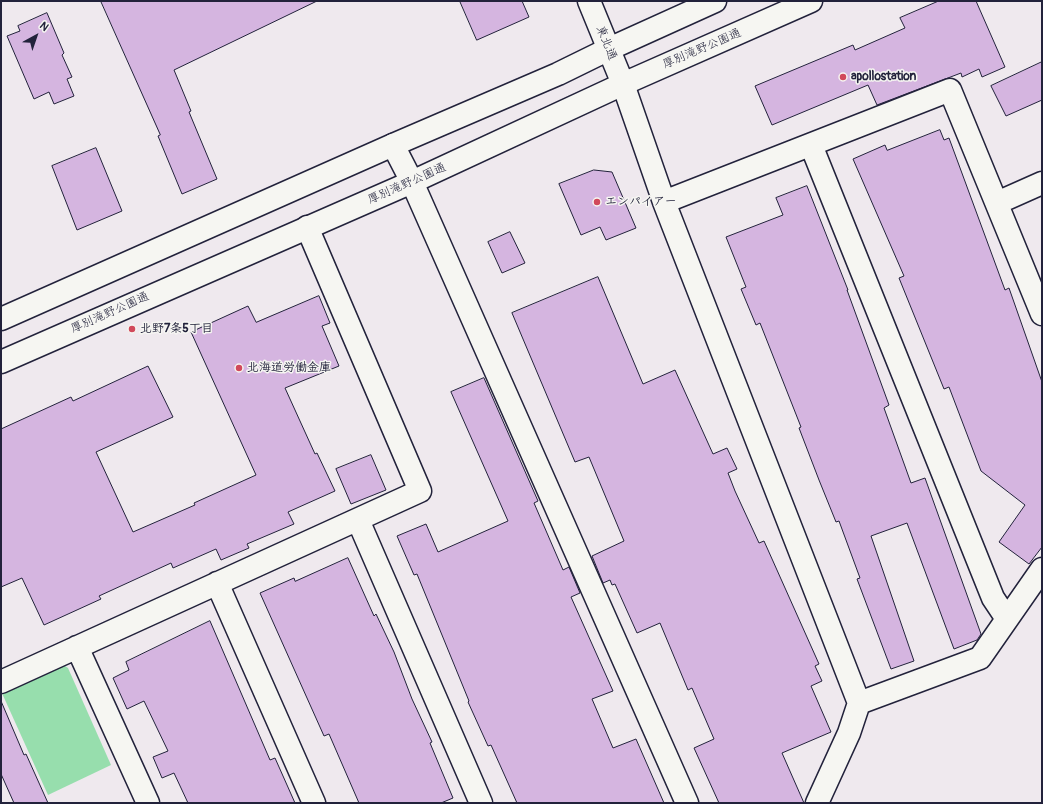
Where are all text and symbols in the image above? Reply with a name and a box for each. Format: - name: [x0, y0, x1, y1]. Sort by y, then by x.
- north arrow: [16, 16, 56, 56]
- text: N: [37, 19, 51, 34]
- street label: 東北通: [593, 24, 619, 62]
- street label: 厚別滝野公園通: [661, 26, 743, 72]
- place label: apollostation: [851, 70, 916, 84]
- marker: apollostation: [838, 72, 848, 82]
- street label: 厚別滝野公園通: [366, 160, 448, 208]
- place label: エンパイアー: [605, 195, 677, 209]
- marker: エンパイアー: [592, 197, 602, 207]
- street label: 厚別滝野公園通: [69, 289, 151, 337]
- place label: 北野7条5丁目: [140, 322, 213, 336]
- marker: 北野7条5丁目: [127, 324, 137, 334]
- place label: 北海道労働金庫: [247, 361, 331, 375]
- marker: 北海道労働金庫: [234, 363, 244, 373]

